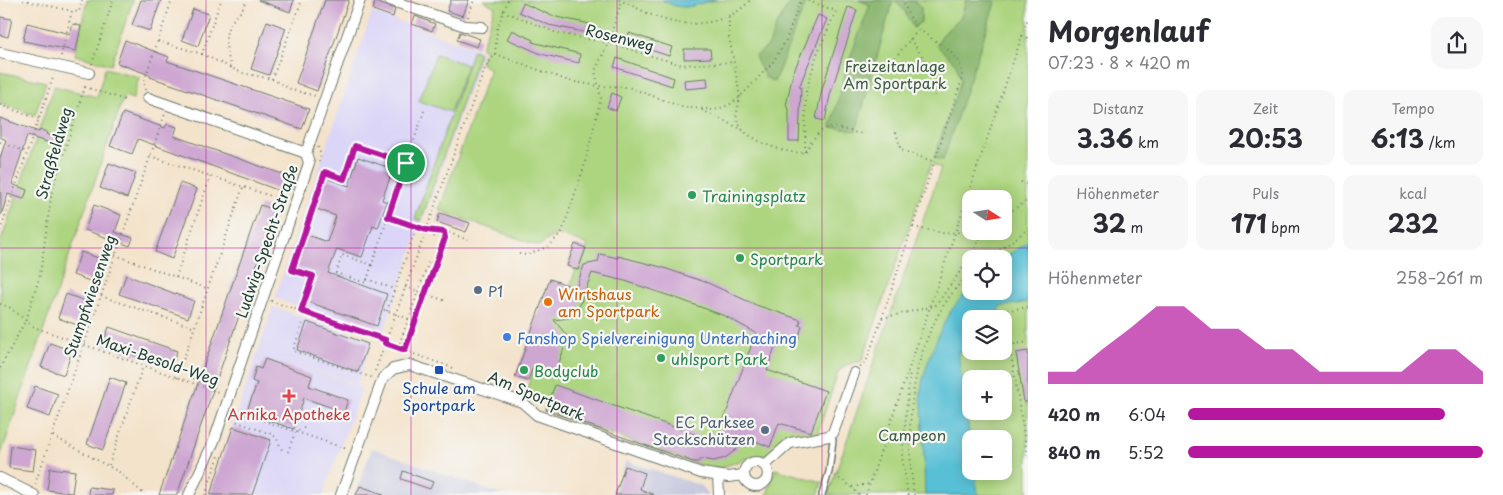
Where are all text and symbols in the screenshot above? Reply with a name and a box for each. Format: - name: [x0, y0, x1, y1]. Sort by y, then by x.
- text: Morgenlauf: [1048, 9, 1209, 52]
- street label: Rosenweg: [583, 17, 657, 57]
- button: share: [1431, 17, 1483, 69]
- text: 07:23 · 8 × 420 m: [1048, 50, 1190, 74]
- park label: Freizeitanlage Am Sportpark: [843, 54, 947, 94]
- text: Distanz: [1092, 98, 1144, 119]
- text: Zeit: [1253, 98, 1278, 119]
- text: Tempo: [1392, 98, 1435, 119]
- street label: Straßfeldweg: [29, 104, 77, 202]
- text: 3.36: [1077, 119, 1133, 157]
- text: 20:53: [1228, 119, 1303, 157]
- text: 6:13: [1371, 119, 1424, 157]
- text: km: [1133, 132, 1159, 153]
- text: /km: [1424, 132, 1455, 153]
- pin: [385, 142, 427, 184]
- icon: arrive: [392, 149, 420, 177]
- street label: Ludwig-Specht-Straße: [229, 161, 303, 321]
- text: Höhenmeter: [1077, 183, 1159, 204]
- text: Puls: [1252, 183, 1279, 204]
- text: kcal: [1399, 183, 1427, 204]
- place label: Trainingsplatz: [702, 184, 806, 207]
- marker: Trainingsplatz: [686, 189, 698, 201]
- north arrow: [962, 190, 1012, 240]
- map controls: [962, 190, 1012, 480]
- text: 32: [1092, 204, 1126, 242]
- text: 171: [1231, 204, 1267, 242]
- text: 232: [1388, 204, 1439, 242]
- text: m: [1126, 217, 1143, 238]
- text: bpm: [1267, 217, 1300, 238]
- street label: Stumpfwiesenweg: [57, 231, 121, 361]
- place label: Sportpark: [750, 247, 823, 270]
- button: locate: [962, 250, 1012, 300]
- marker: Sportpark: [734, 252, 746, 264]
- text: Höhenmeter: [1048, 265, 1142, 289]
- text: 258–261 m: [1396, 265, 1483, 289]
- place label: P1: [488, 279, 503, 302]
- place label: Wirtshaus am Sportpark: [558, 282, 660, 322]
- marker: P1: [472, 284, 484, 296]
- marker: Wirtshaus am Sportpark: [542, 296, 554, 308]
- button: layers: [962, 310, 1012, 360]
- place label: Fanshop Spielvereinigung Unterhaching: [517, 326, 797, 349]
- street label: Maxi-Besold-Weg: [94, 327, 222, 391]
- marker: Fanshop Spielvereinigung Unterhaching: [501, 331, 513, 343]
- place label: uhlsport Park: [671, 347, 768, 370]
- marker: uhlsport Park: [655, 352, 667, 364]
- place label: Bodyclub: [534, 359, 598, 382]
- marker: Schule am Sportpark: [433, 364, 445, 376]
- street label: Am Sportpark: [485, 364, 589, 426]
- marker: Bodyclub: [518, 364, 530, 376]
- button: +: [962, 370, 1012, 420]
- place label: Schule am Sportpark: [402, 376, 476, 416]
- marker: Arnika Apotheke: [283, 390, 295, 402]
- place label: Arnika Apotheke: [228, 402, 350, 425]
- text: 420 m: [1048, 402, 1100, 426]
- text: 6:04: [1128, 402, 1166, 426]
- place label: EC Parksee Stockschützen: [653, 410, 755, 450]
- park label: Campeon: [878, 423, 946, 446]
- marker: EC Parksee Stockschützen: [759, 424, 771, 436]
- button: −: [962, 430, 1012, 480]
- text: 840 m: [1048, 440, 1101, 464]
- text: 5:52: [1128, 440, 1164, 464]

